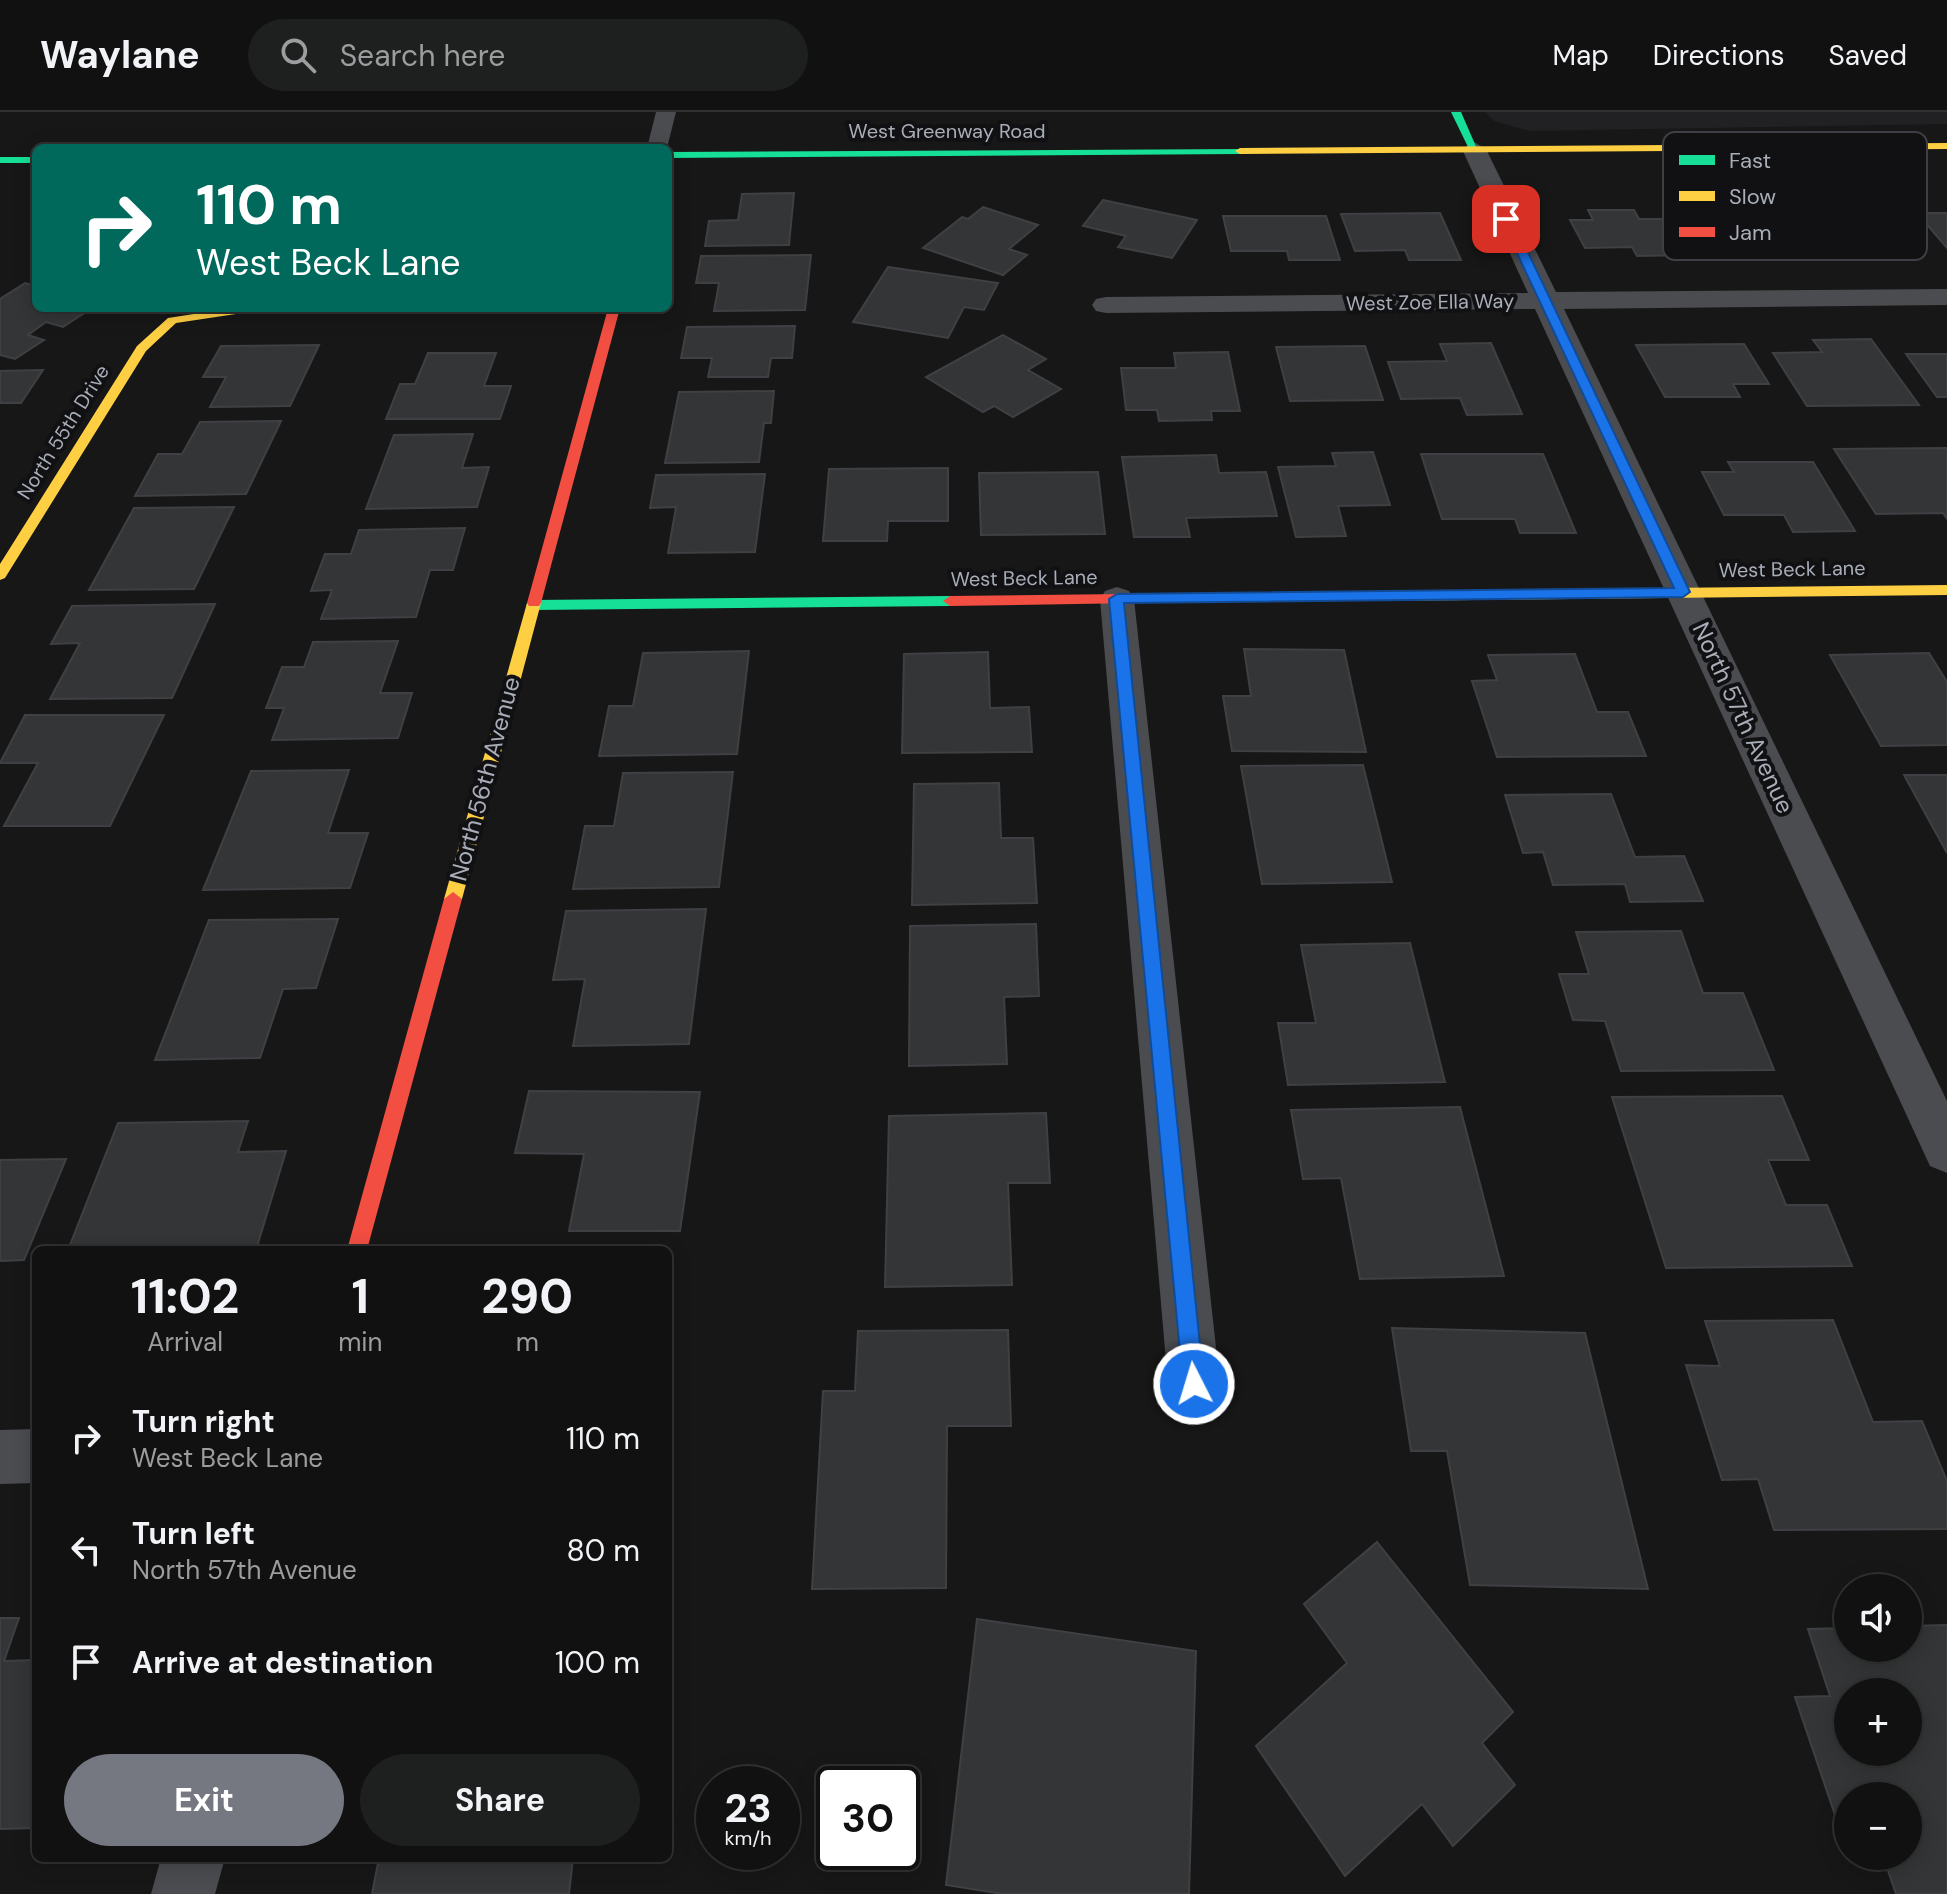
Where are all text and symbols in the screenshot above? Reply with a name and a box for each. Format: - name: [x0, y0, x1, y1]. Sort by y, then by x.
- search box: [248, 19, 808, 91]
- text: Waylane: [40, 30, 200, 80]
- icon: search: [276, 33, 320, 77]
- text: Search here: [340, 36, 505, 75]
- text: Map: [1552, 37, 1609, 74]
- text: Directions: [1653, 37, 1785, 74]
- text: Saved: [1829, 37, 1907, 74]
- street label: West Greenway Road: [848, 118, 1046, 144]
- legend: [1663, 132, 1927, 260]
- text: Fast: [1729, 146, 1771, 175]
- text: 110 m: [196, 168, 342, 241]
- icon: right: [64, 176, 168, 280]
- text: Slow: [1729, 182, 1776, 211]
- pin: [1472, 185, 1540, 253]
- icon: arrive: [1484, 197, 1528, 241]
- text: Jam: [1729, 218, 1772, 247]
- text: West Beck Lane: [196, 239, 461, 286]
- street label: West Zoe Ella Way: [1346, 288, 1514, 316]
- street label: North 55th Drive: [11, 360, 115, 504]
- street label: West Beck Lane: [1718, 555, 1866, 583]
- street label: West Beck Lane: [950, 564, 1098, 592]
- street label: North 57th Avenue: [1686, 617, 1801, 818]
- street label: North 56th Avenue: [442, 673, 527, 884]
- text: 11:02: [131, 1265, 239, 1328]
- text: 1: [352, 1265, 369, 1328]
- text: 290: [481, 1265, 573, 1328]
- text: Arrival: [147, 1325, 223, 1359]
- text: min: [338, 1325, 383, 1359]
- text: m: [516, 1325, 539, 1359]
- position arrow: [1152, 1342, 1236, 1426]
- text: Turn right: [132, 1402, 275, 1441]
- icon: right: [64, 1416, 108, 1460]
- text: 110 m: [566, 1419, 640, 1458]
- text: West Beck Lane: [132, 1441, 323, 1475]
- text: Turn left: [132, 1514, 255, 1553]
- icon: left: [64, 1528, 108, 1572]
- text: 80 m: [567, 1531, 640, 1570]
- text: North 57th Avenue: [132, 1553, 357, 1587]
- map controls: [1834, 1574, 1922, 1870]
- button: sound: [1834, 1574, 1922, 1662]
- icon: arrive: [64, 1640, 108, 1684]
- text: Arrive at destination: [132, 1643, 433, 1682]
- text: 100 m: [555, 1643, 640, 1682]
- button: +: [1834, 1678, 1922, 1766]
- button: Exit: [64, 1754, 344, 1846]
- button: Share: [360, 1754, 640, 1846]
- speed limit sign: 30: [816, 1766, 920, 1870]
- text: 23: [724, 1782, 772, 1834]
- button: −: [1834, 1782, 1922, 1870]
- text: km/h: [724, 1825, 772, 1851]

